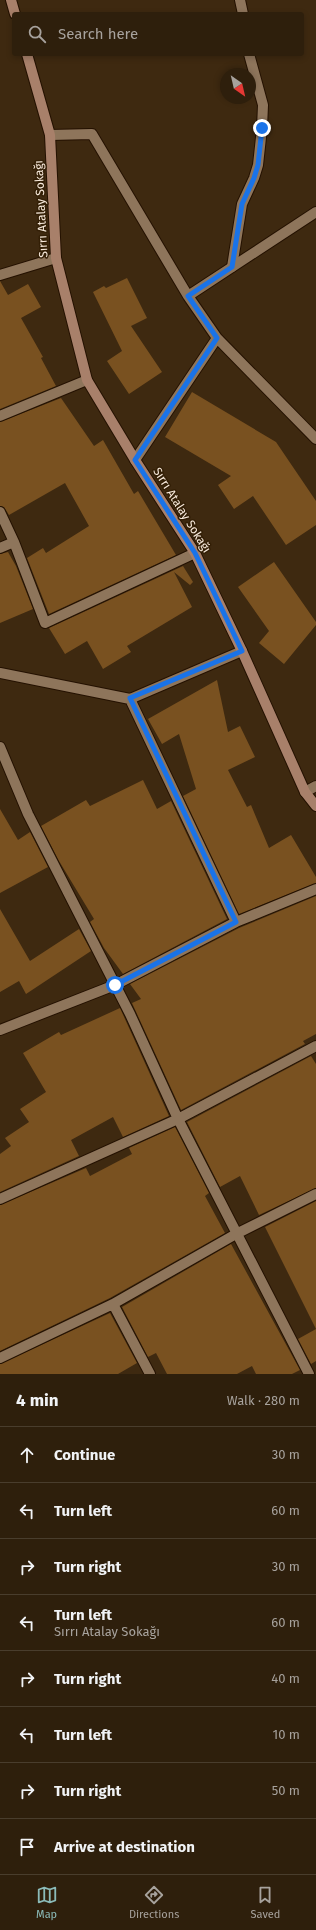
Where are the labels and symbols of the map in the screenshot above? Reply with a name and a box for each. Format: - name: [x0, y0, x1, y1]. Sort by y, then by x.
- north arrow: [220, 68, 256, 104]
- route end: [253, 119, 271, 137]
- street label: Sırrı Atalay Sokağı: [31, 160, 51, 258]
- street label: Sırrı Atalay Sokağı: [150, 465, 214, 555]
- route start: [106, 976, 124, 994]

